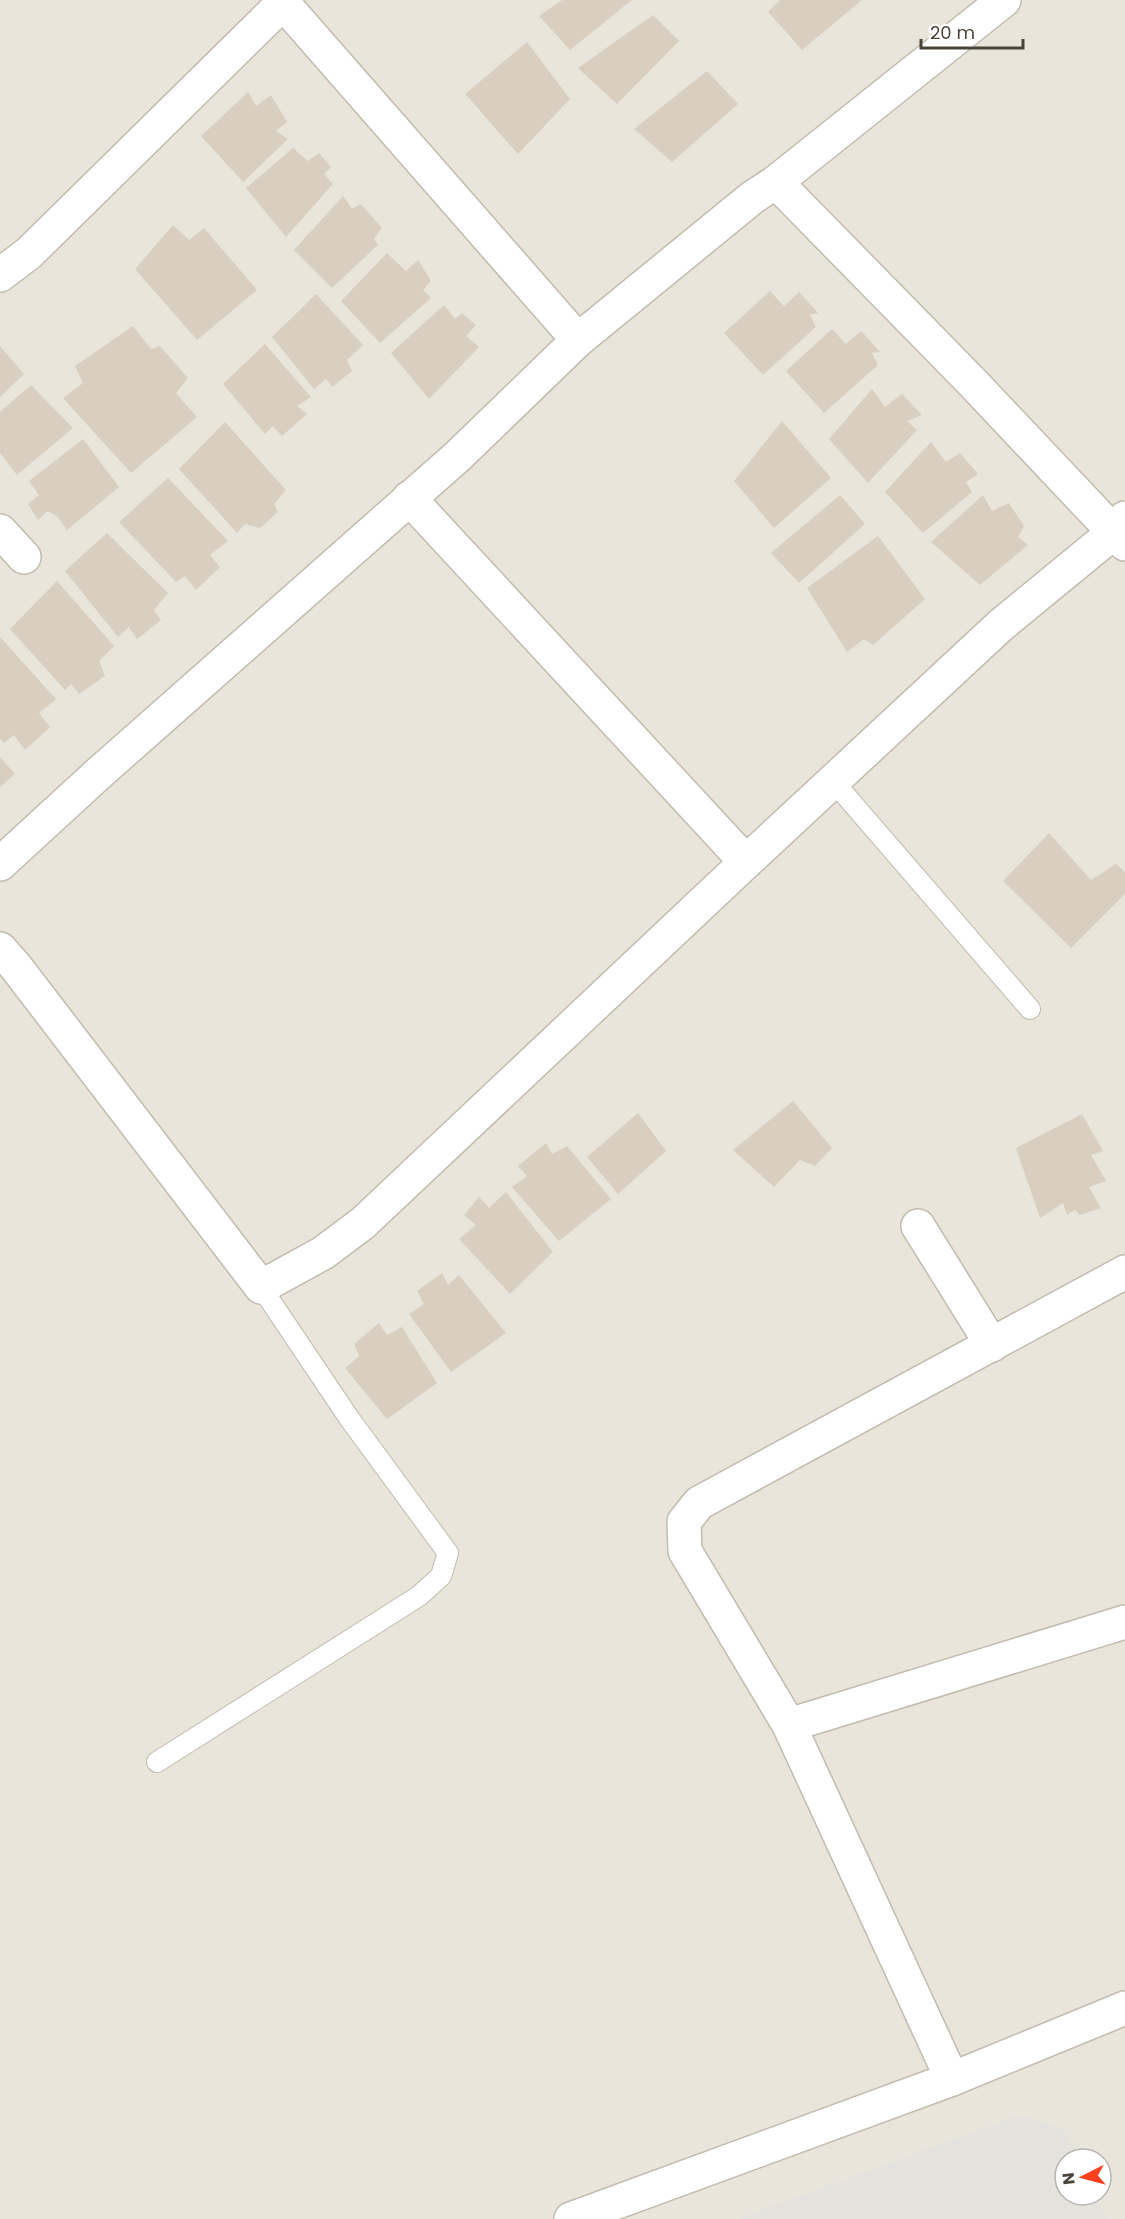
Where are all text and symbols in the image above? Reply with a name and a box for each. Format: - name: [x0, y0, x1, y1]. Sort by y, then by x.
- scale bar: [921, 12, 1023, 50]
- text: 20 m: [930, 20, 975, 45]
- north arrow: [1053, 2147, 1113, 2207]
- text: N: [1057, 2171, 1081, 2186]

